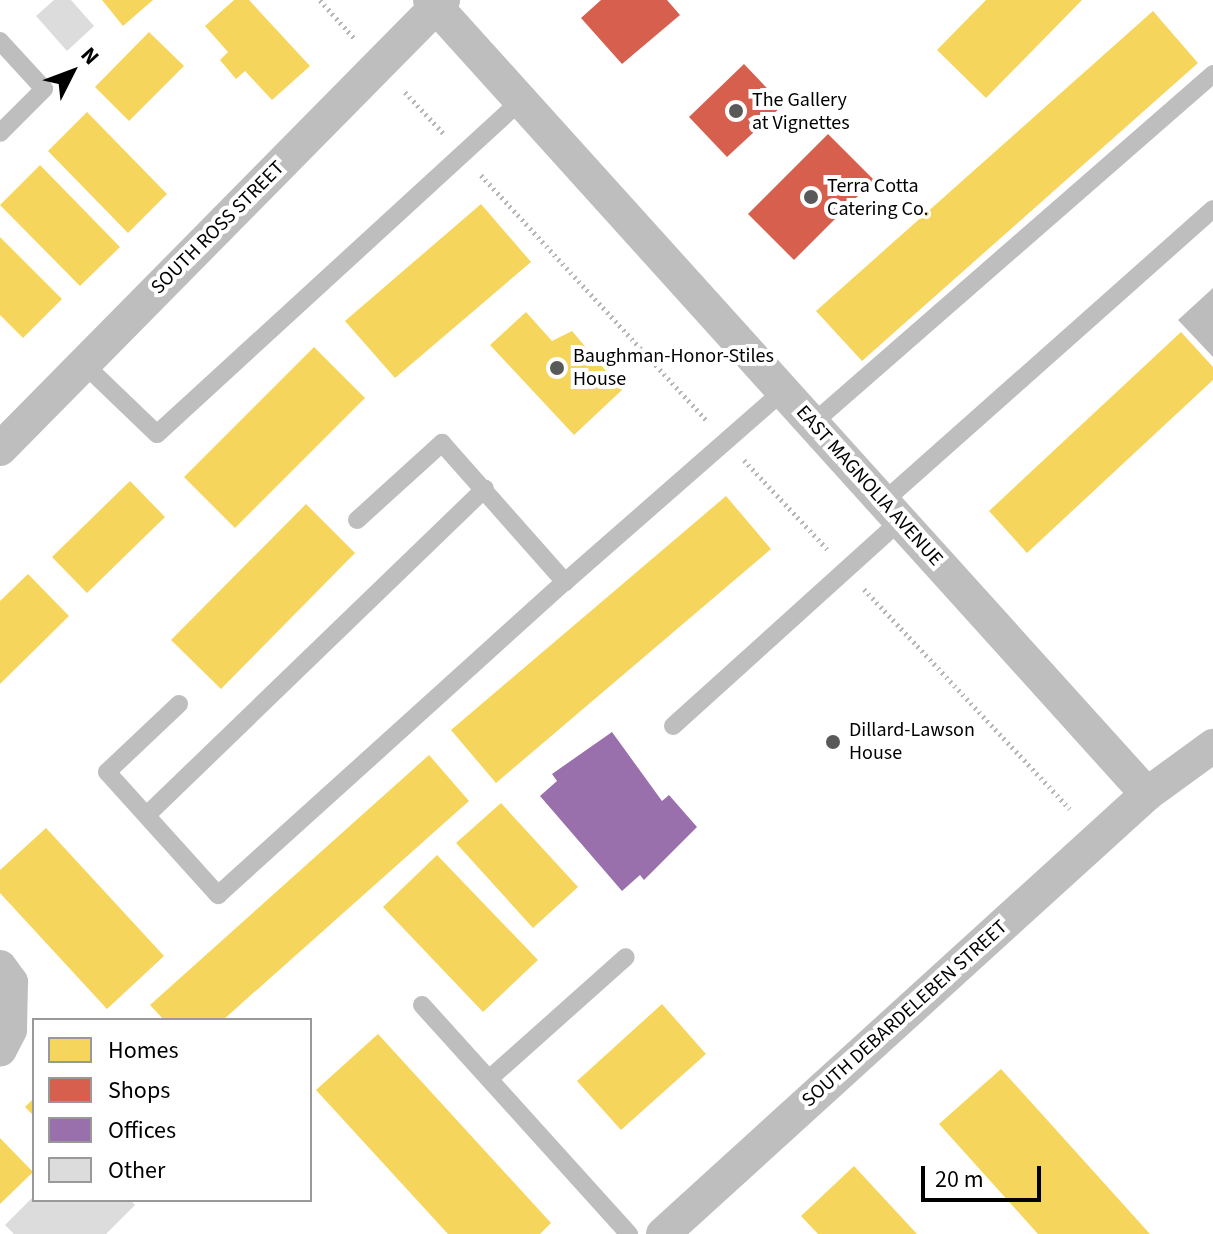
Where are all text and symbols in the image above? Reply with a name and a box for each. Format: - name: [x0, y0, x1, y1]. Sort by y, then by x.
- north arrow: [32, 32, 112, 112]
- text: N: [73, 40, 107, 72]
- place label: The Gallery at Vignettes: [752, 88, 850, 135]
- marker: The Gallery at Vignettes: [727, 102, 745, 120]
- street label: SOUTH ROSS STREET: [146, 156, 290, 300]
- place label: Terra Cotta Catering Co.: [827, 174, 929, 221]
- marker: Terra Cotta Catering Co.: [802, 188, 820, 206]
- place label: Baughman-Honor-Stiles House: [573, 344, 774, 391]
- marker: Baughman-Honor-Stiles House: [548, 359, 566, 377]
- street label: EAST MAGNOLIA AVENUE: [791, 401, 947, 571]
- place label: Dillard-Lawson House: [849, 718, 975, 765]
- marker: Dillard-Lawson House: [824, 733, 842, 751]
- street label: SOUTH DEBARDELEBEN STREET: [797, 915, 1013, 1113]
- legend: [32, 1018, 312, 1202]
- text: Homes: [108, 1033, 179, 1068]
- text: Shops: [108, 1073, 170, 1108]
- text: Offices: [108, 1113, 176, 1148]
- scale bar: [925, 1150, 1045, 1200]
- text: Other: [108, 1153, 165, 1188]
- text: 20 m: [935, 1162, 984, 1197]

